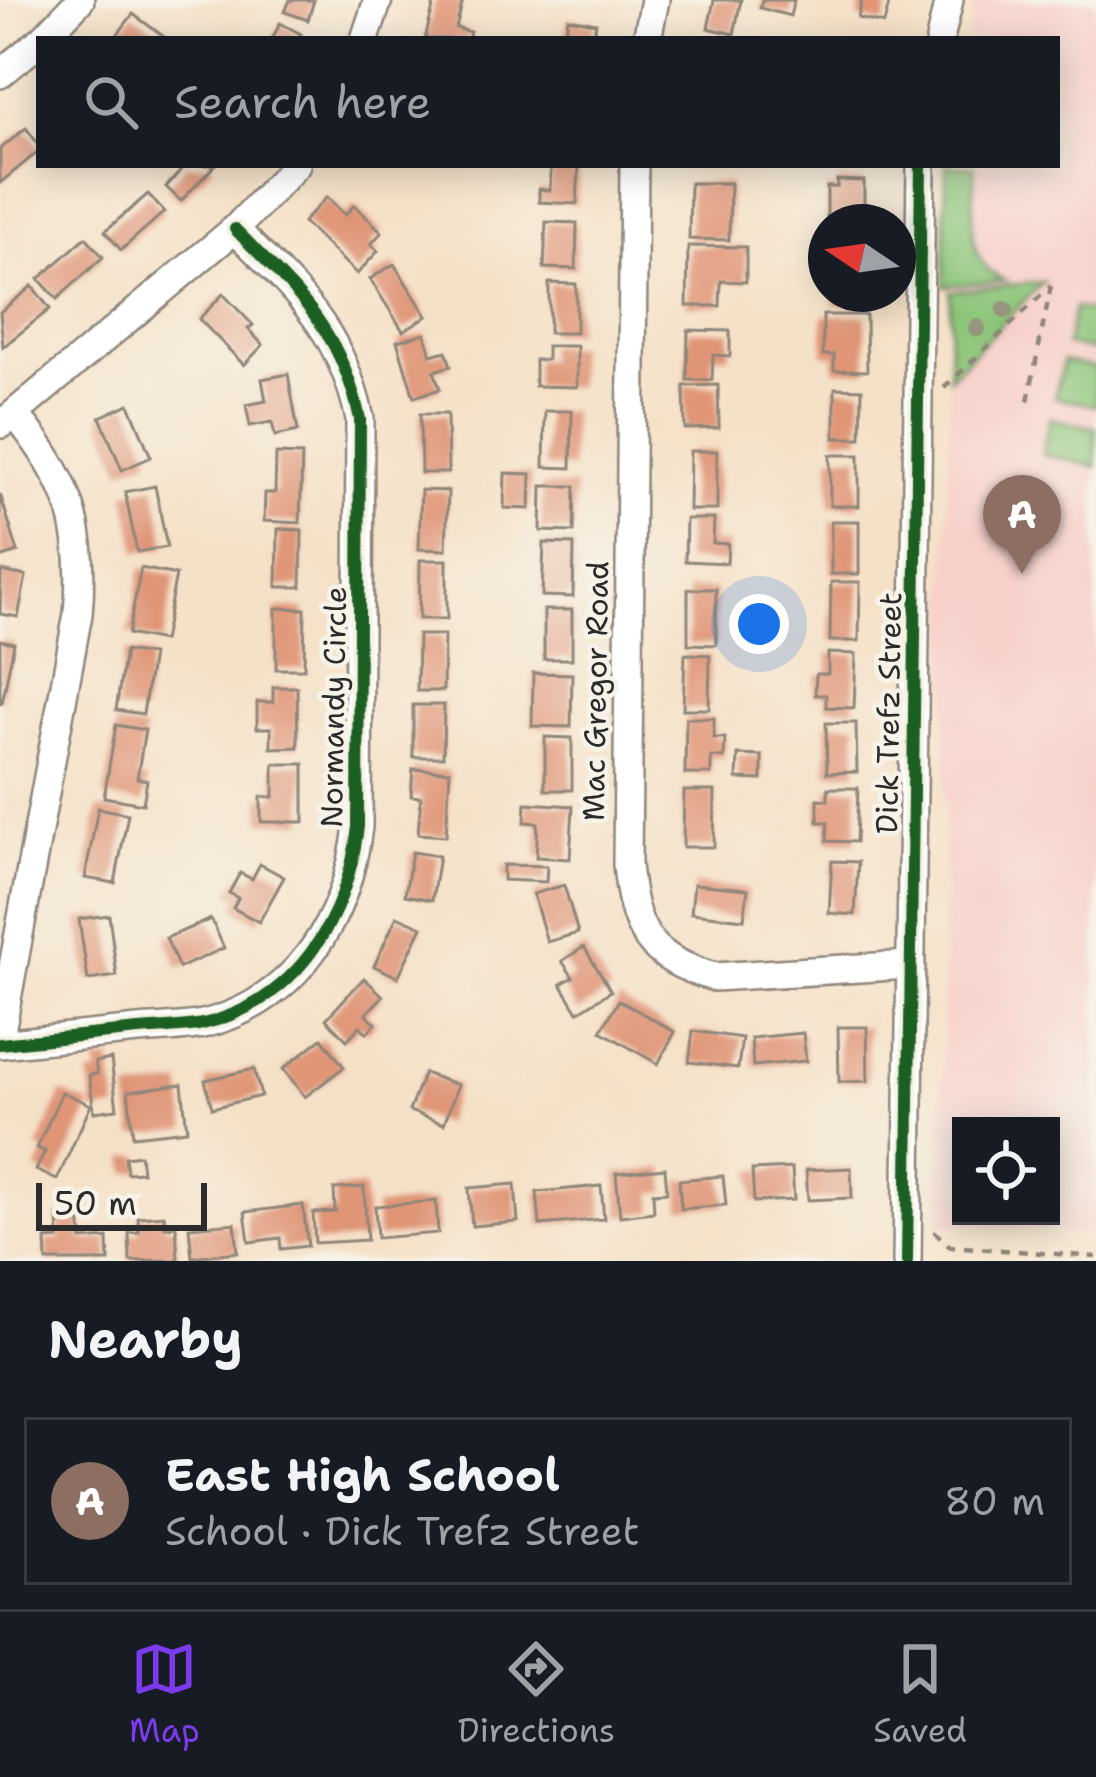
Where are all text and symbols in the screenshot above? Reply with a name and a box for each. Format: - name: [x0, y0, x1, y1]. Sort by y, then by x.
- search box: [36, 36, 1060, 168]
- icon: search: [78, 69, 144, 135]
- text: Search here: [174, 72, 431, 132]
- north arrow: [808, 204, 916, 312]
- pin: A: [983, 475, 1061, 574]
- street label: Mac Gregor Road: [573, 561, 618, 821]
- street label: Normandy Circle: [311, 586, 356, 828]
- street label: Dick Trefz Street: [866, 592, 911, 834]
- your location: [729, 594, 789, 654]
- map controls: [952, 1117, 1060, 1225]
- button: locate: [952, 1117, 1060, 1225]
- scale bar: [36, 1177, 207, 1230]
- text: 50 m: [54, 1181, 137, 1226]
- text: Nearby: [48, 1305, 243, 1373]
- text: East High School: [165, 1445, 560, 1505]
- text: A: [75, 1475, 105, 1527]
- text: 80 m: [944, 1475, 1045, 1527]
- text: School · Dick Trefz Street: [165, 1505, 640, 1557]
- tab: Map: [129, 1636, 200, 1753]
- tab: Directions: [458, 1636, 615, 1753]
- tab: Saved: [873, 1636, 967, 1753]

